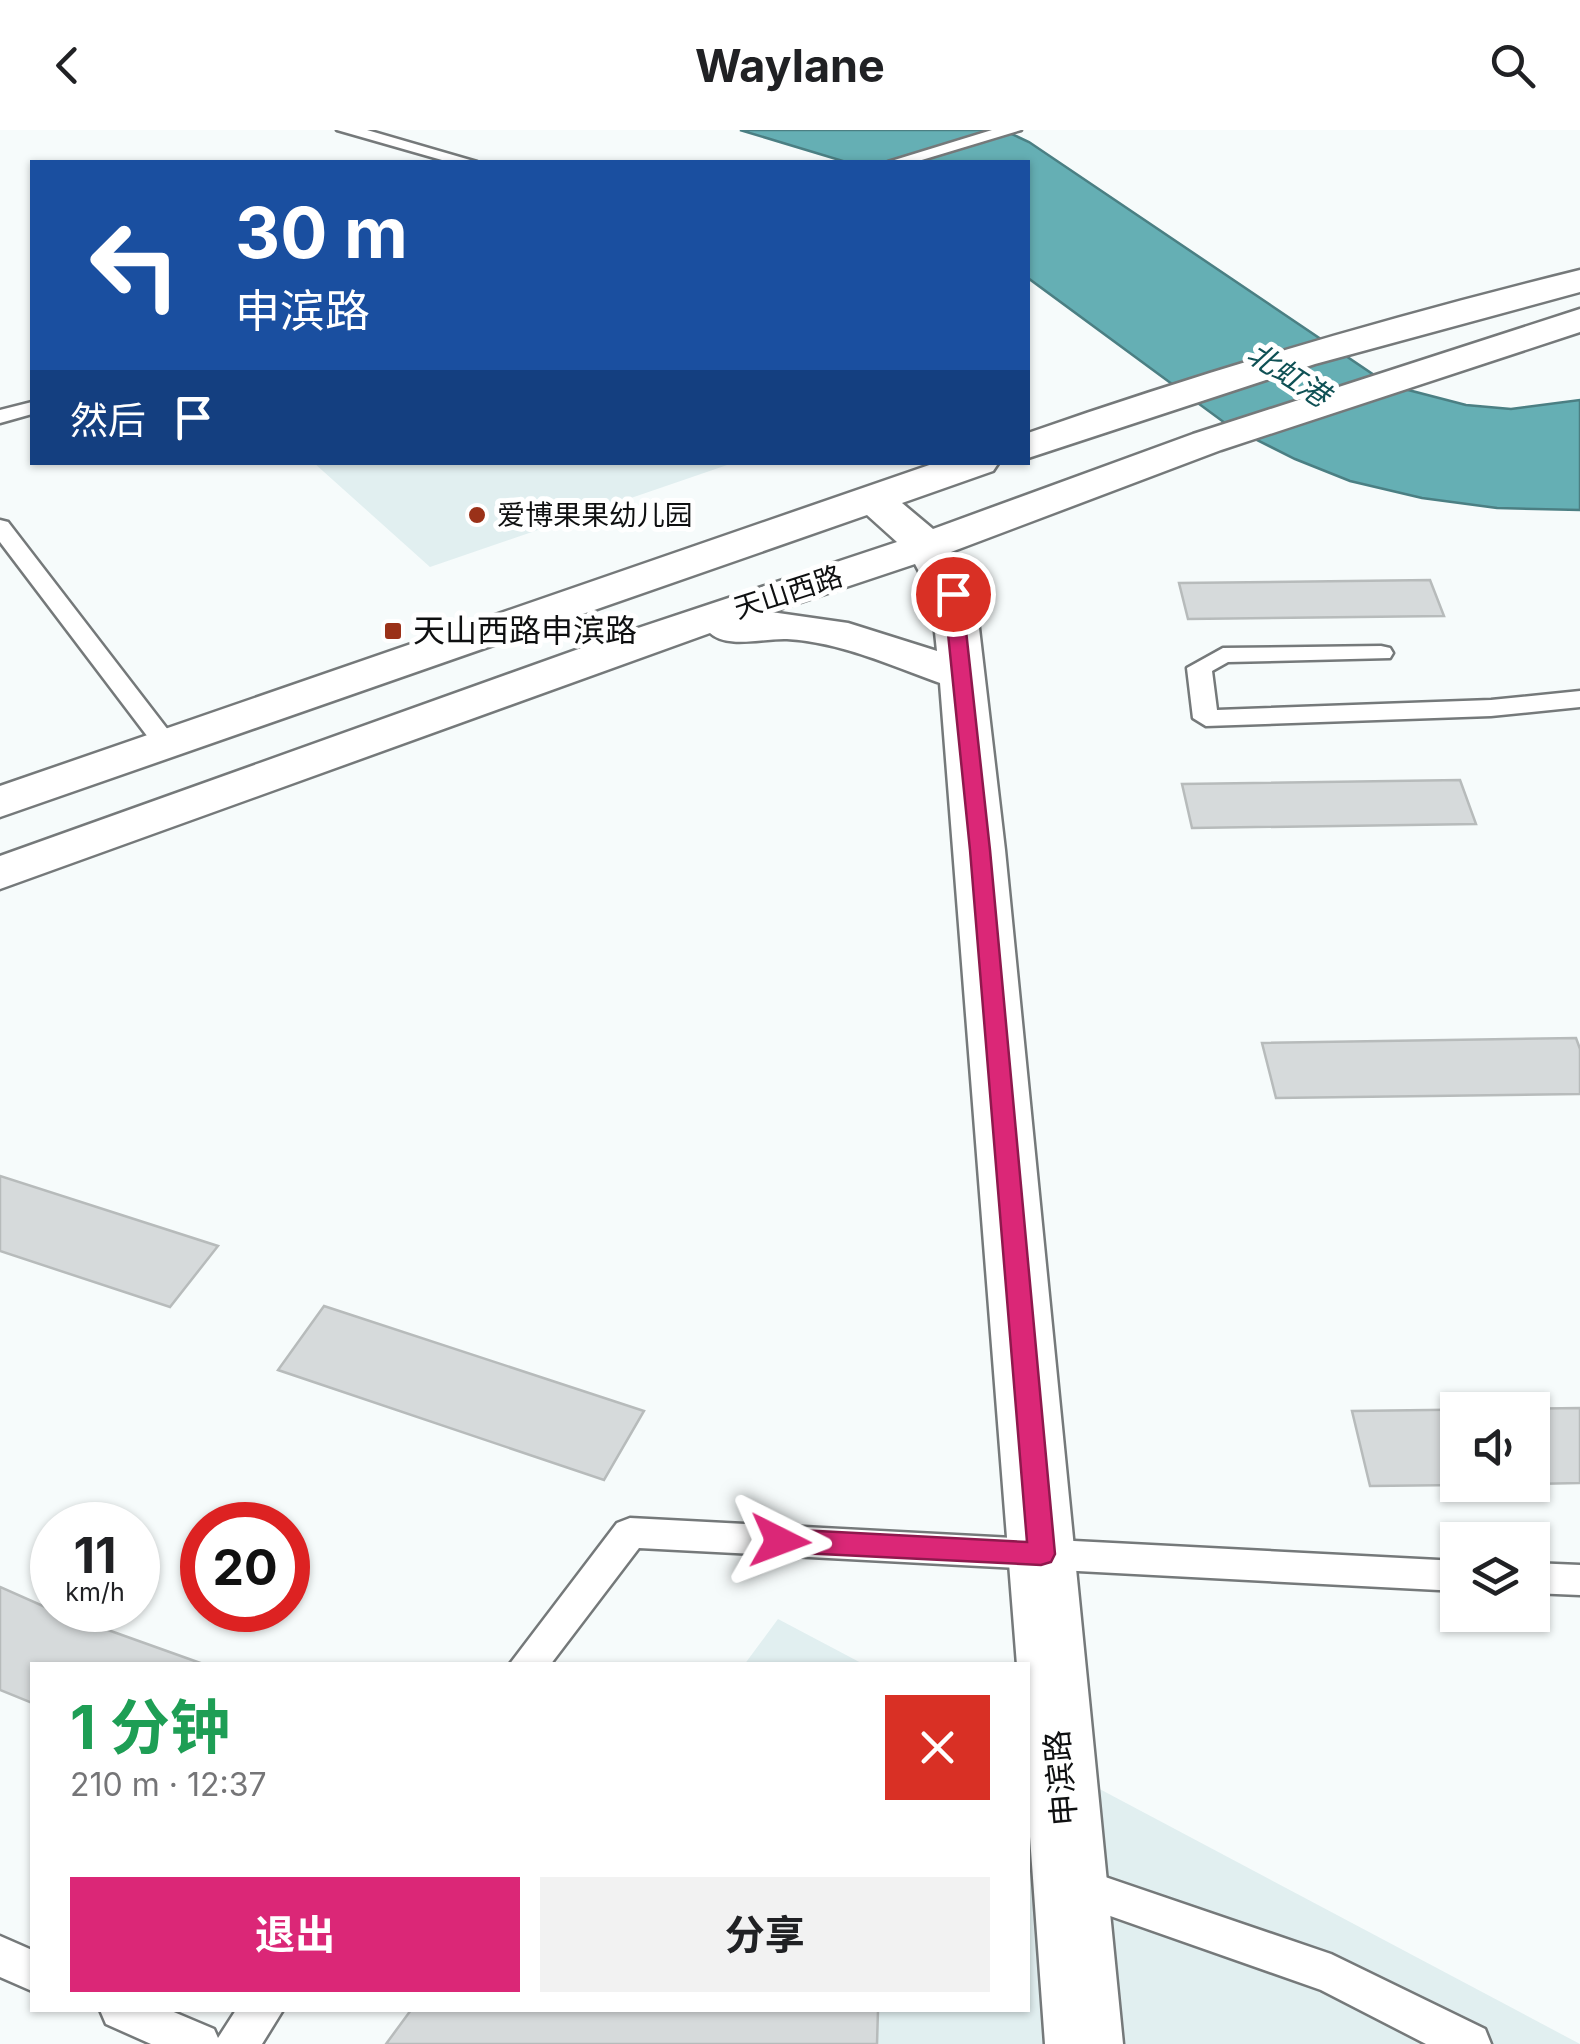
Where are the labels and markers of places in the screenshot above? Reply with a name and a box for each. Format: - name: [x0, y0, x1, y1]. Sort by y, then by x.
- place label: 爱博果果幼儿园: [497, 498, 693, 532]
- marker: 爱博果果幼儿园: [466, 504, 488, 526]
- pin: [911, 552, 996, 637]
- place label: 天山西路申滨路: [413, 611, 637, 650]
- marker: 天山西路申滨路: [382, 620, 404, 642]

